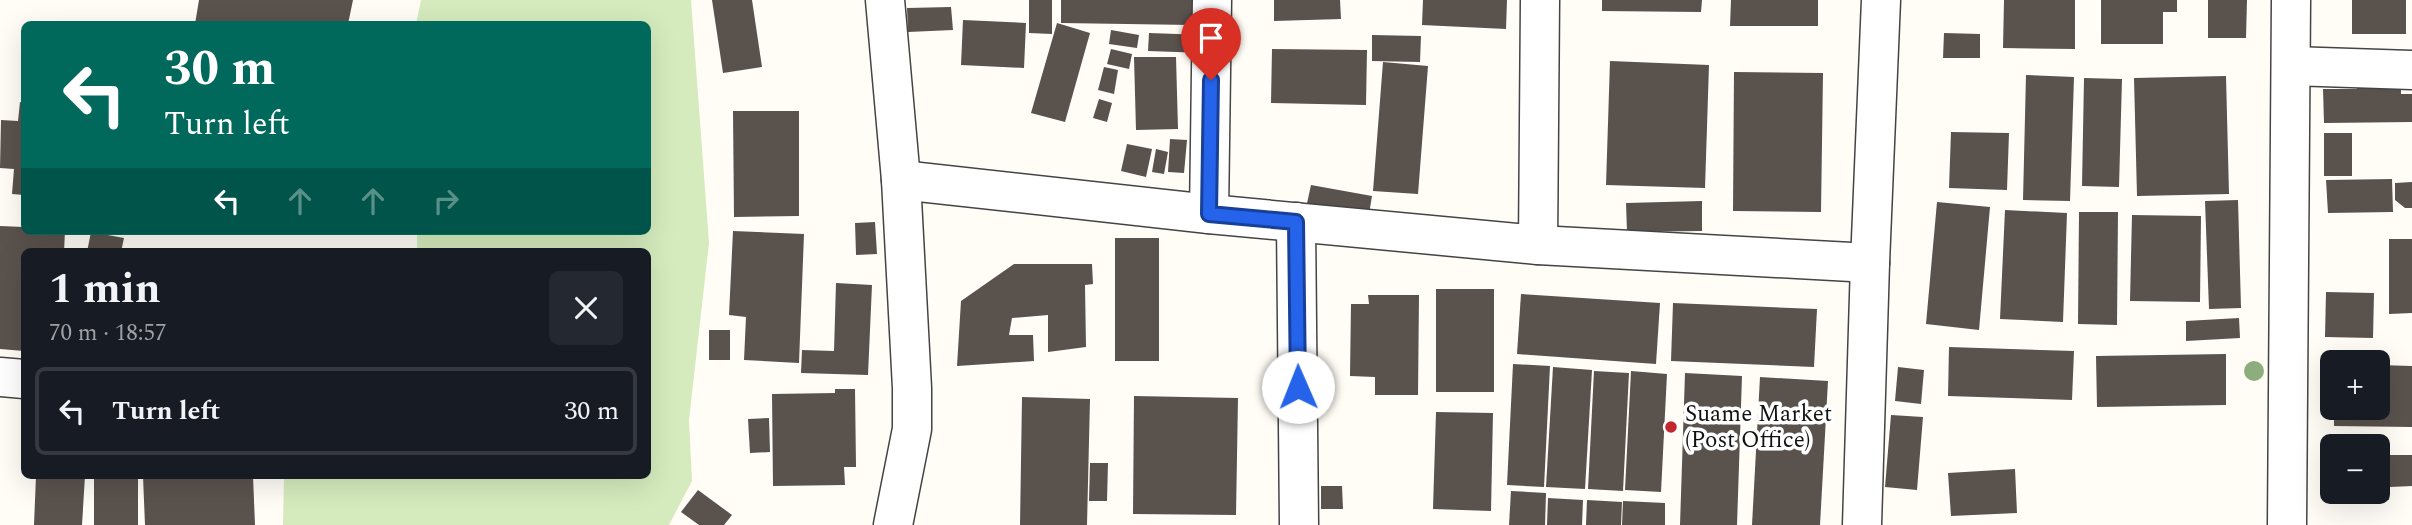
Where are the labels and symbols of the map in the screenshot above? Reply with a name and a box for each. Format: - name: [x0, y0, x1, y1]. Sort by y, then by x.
- pin: [1181, 8, 1241, 80]
- position arrow: [1261, 350, 1335, 424]
- place label: Suame Market (Post Office): [1685, 397, 1832, 458]
- marker: Suame Market (Post Office): [1663, 419, 1679, 435]

